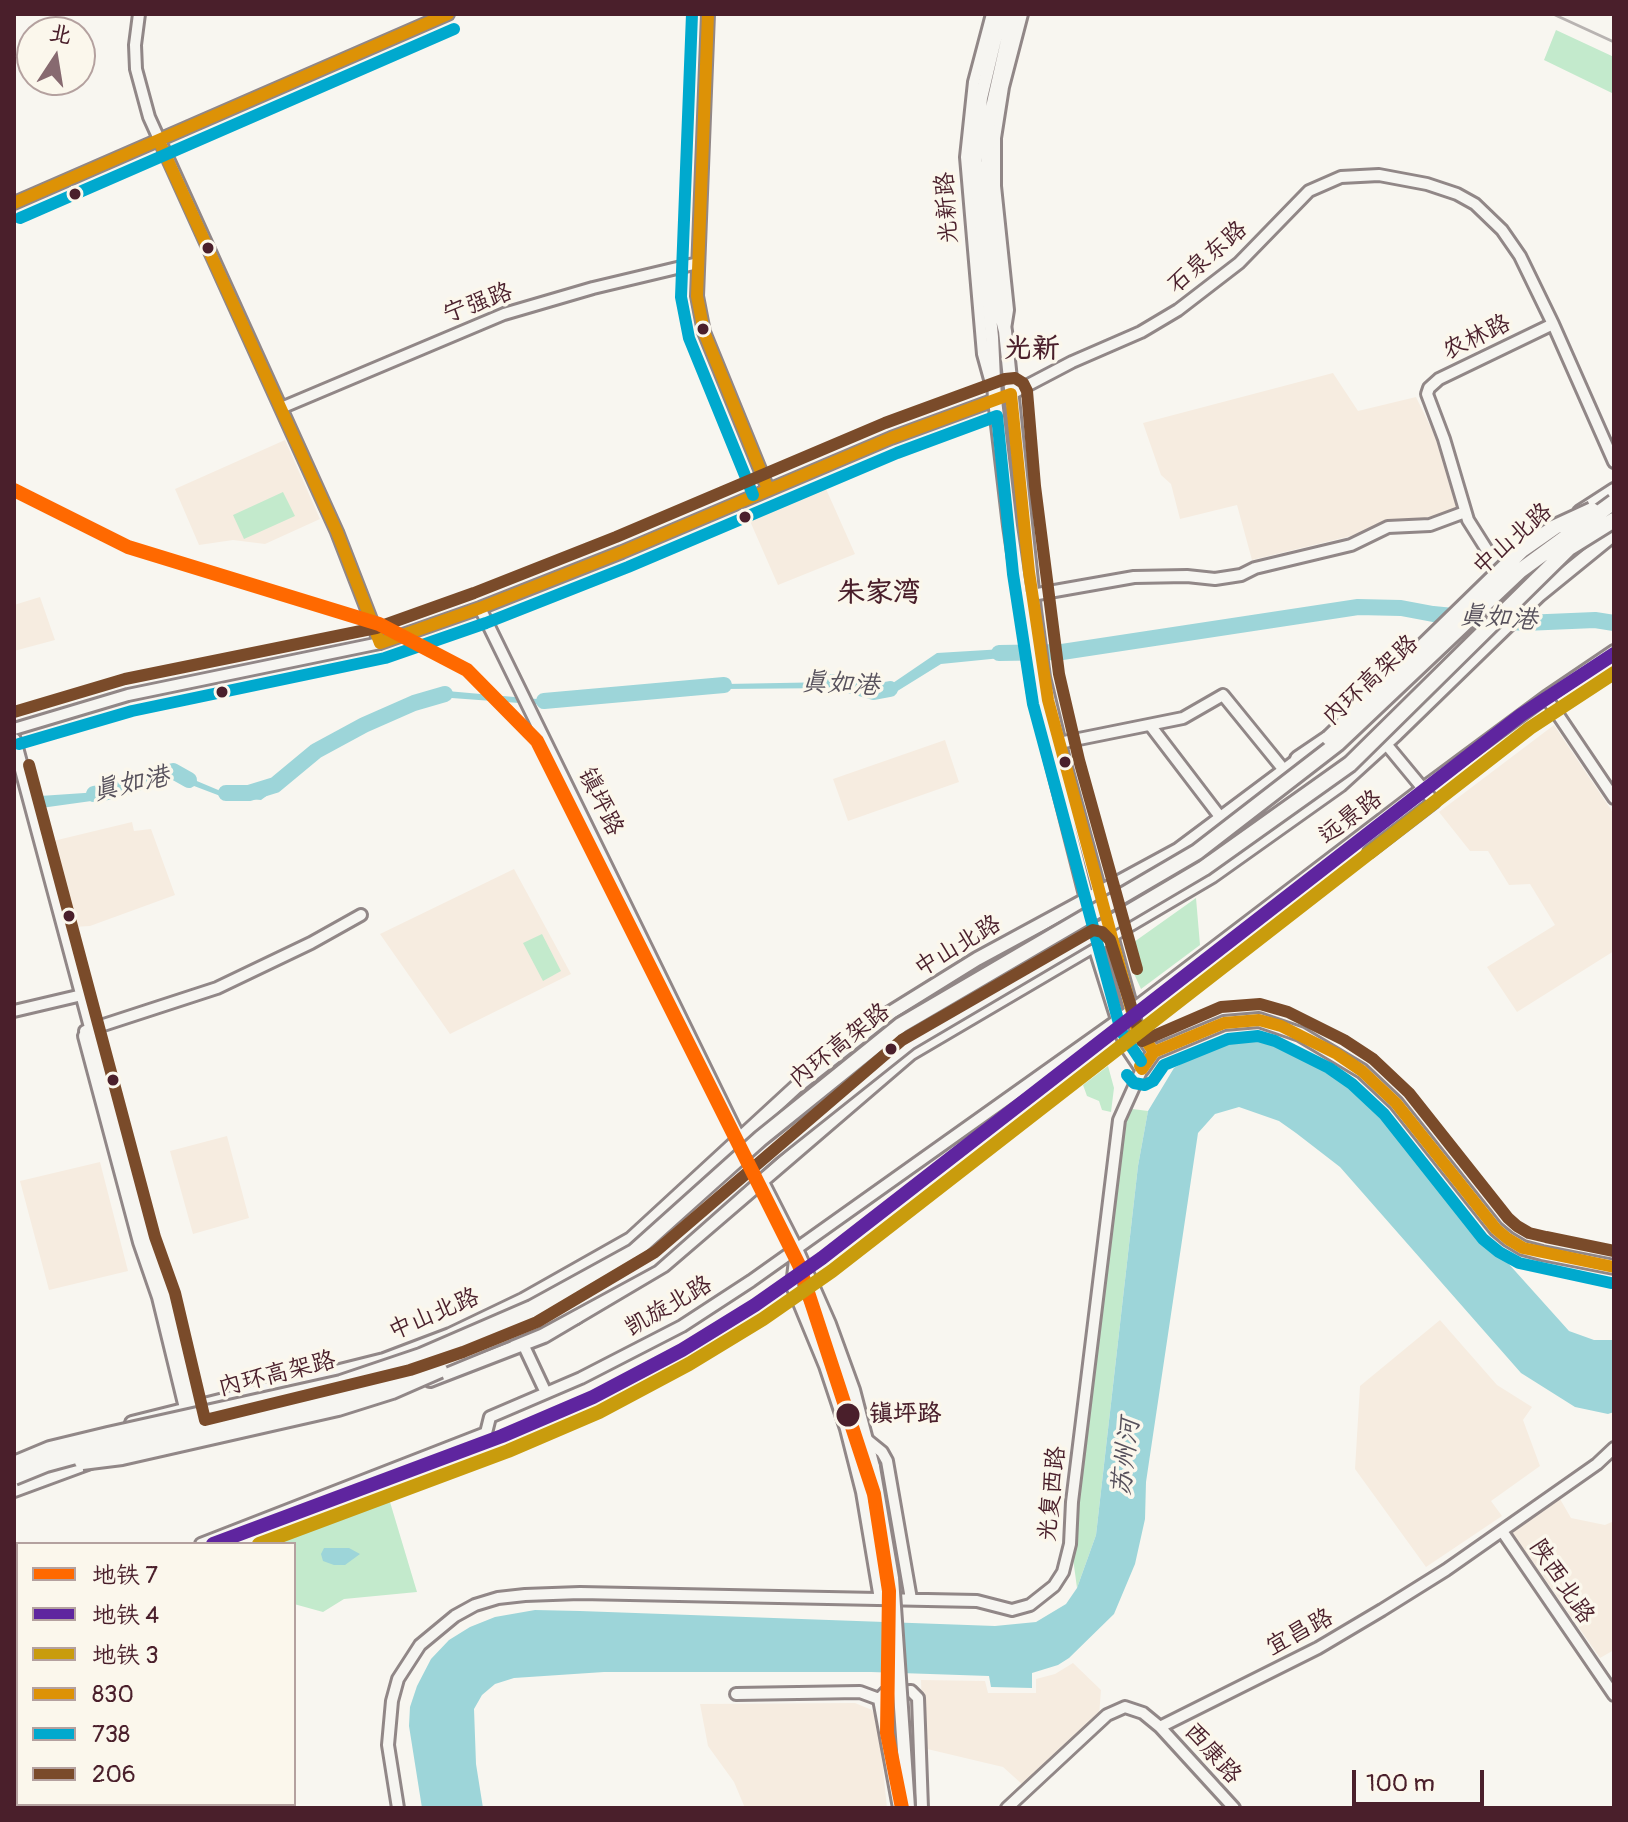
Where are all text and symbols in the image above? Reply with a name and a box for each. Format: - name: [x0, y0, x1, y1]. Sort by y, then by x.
- north arrow: [16, 16, 96, 96]
- text: 北: [47, 18, 74, 50]
- street label: 光新路: [931, 171, 965, 245]
- unlabelled marker: [67, 186, 83, 202]
- street label: 石泉东路: [1162, 216, 1254, 300]
- unlabelled marker: [200, 240, 216, 256]
- street label: 宁强路: [439, 278, 517, 330]
- street label: 农林路: [1438, 309, 1516, 367]
- unlabelled marker: [695, 321, 711, 337]
- district label: 光新: [1004, 333, 1060, 367]
- street label: 中山北路: [1467, 498, 1559, 582]
- unlabelled marker: [737, 509, 753, 525]
- district label: 朱家湾: [837, 577, 921, 611]
- water label: 真如港: [1458, 601, 1538, 637]
- street label: 内环高架路: [1317, 630, 1425, 732]
- water label: 真如港: [800, 667, 880, 703]
- unlabelled marker: [214, 684, 230, 700]
- unlabelled marker: [1057, 754, 1073, 770]
- water label: 真如港: [90, 762, 172, 808]
- street label: 镇坪路: [571, 763, 629, 841]
- street label: 远景路: [1314, 785, 1388, 851]
- unlabelled marker: [61, 908, 77, 924]
- street label: 中山北路: [909, 910, 1007, 984]
- street label: 内环高架路: [784, 998, 896, 1094]
- unlabelled marker: [883, 1041, 899, 1057]
- unlabelled marker: [105, 1072, 121, 1088]
- street label: 凯旋北路: [620, 1271, 718, 1343]
- street label: 中山北路: [384, 1283, 484, 1347]
- street label: 内环高架路: [215, 1347, 339, 1403]
- marker: 镇坪路: [834, 1401, 862, 1429]
- place label: 镇坪路: [869, 1401, 941, 1429]
- water label: 苏州河: [1107, 1416, 1147, 1498]
- street label: 光复西路: [1034, 1445, 1072, 1543]
- street label: 陕西北路: [1522, 1534, 1600, 1630]
- legend: [16, 1542, 296, 1806]
- text: 地铁 7: [92, 1561, 158, 1590]
- text: 地铁 4: [92, 1601, 159, 1630]
- street label: 宜昌路: [1261, 1603, 1339, 1663]
- text: 地铁 3: [92, 1641, 159, 1670]
- text: 830: [92, 1680, 134, 1709]
- street label: 西康路: [1177, 1718, 1247, 1790]
- text: 738: [92, 1720, 130, 1749]
- scale bar: [1356, 1754, 1488, 1804]
- text: 206: [92, 1760, 136, 1789]
- text: 100 m: [1366, 1769, 1435, 1798]

